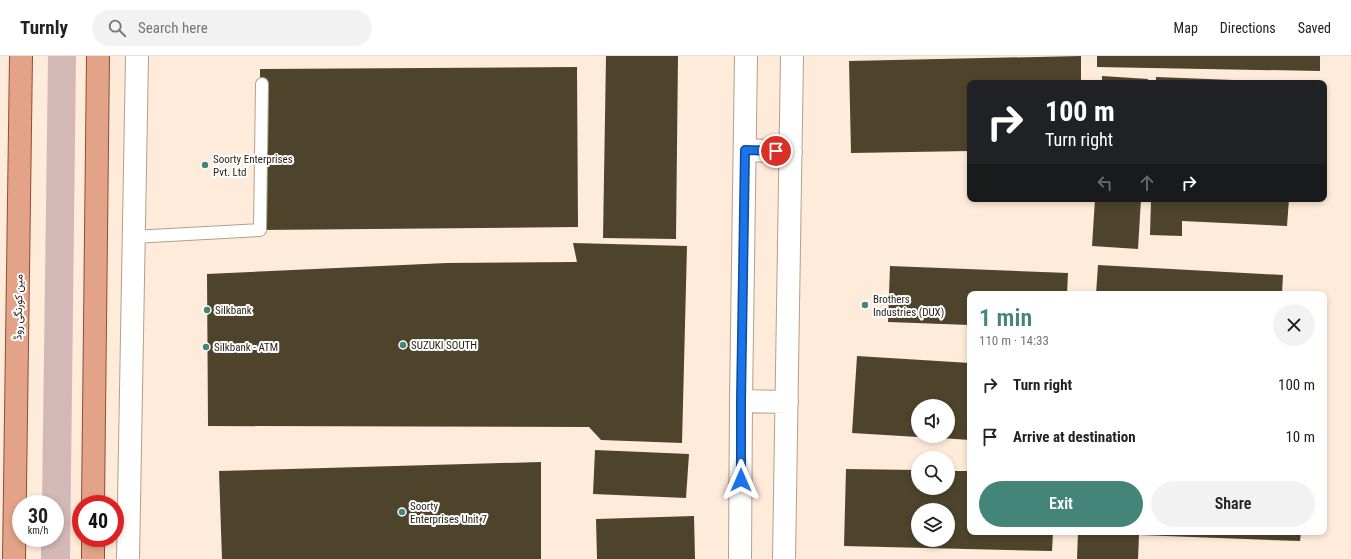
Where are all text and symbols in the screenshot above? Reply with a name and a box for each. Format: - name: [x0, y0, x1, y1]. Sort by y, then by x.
- search box: [92, 10, 372, 46]
- text: Turnly: [20, 16, 68, 39]
- icon: search: [106, 17, 128, 39]
- text: Search here: [138, 19, 208, 37]
- text: Map: [1174, 20, 1198, 36]
- text: Directions: [1220, 20, 1276, 36]
- text: Saved: [1298, 20, 1331, 36]
- text: 100 m: [1045, 95, 1115, 128]
- icon: right: [979, 96, 1031, 148]
- text: Turn right: [1045, 129, 1113, 150]
- pin: [759, 134, 793, 168]
- icon: arrive: [765, 140, 787, 162]
- place label: Soorty Enterprises Pvt. Ltd: [213, 153, 293, 179]
- marker: Soorty Enterprises Pvt. Ltd: [200, 160, 210, 170]
- icon: left: [1094, 172, 1116, 194]
- icon: ahead: [1136, 172, 1158, 194]
- icon: right: [1178, 172, 1200, 194]
- street label: مین کورنگی روڈ: [11, 274, 26, 340]
- place label: Brothers Industries (DUX): [873, 293, 944, 319]
- marker: Brothers Industries (DUX): [860, 300, 870, 310]
- place label: Silkbank: [215, 304, 252, 317]
- text: 1 min: [979, 304, 1032, 332]
- button: close: [1273, 304, 1315, 346]
- marker: Silkbank: [202, 305, 212, 315]
- text: 110 m · 14:33: [979, 333, 1049, 348]
- place label: SUZUKI SOUTH: [411, 339, 477, 352]
- marker: SUZUKI SOUTH: [398, 340, 408, 350]
- place label: Silkbank - ATM: [214, 341, 278, 354]
- marker: Silkbank - ATM: [201, 342, 211, 352]
- icon: right: [979, 374, 1001, 396]
- text: Turn right: [1013, 376, 1072, 394]
- text: 100 m: [1278, 376, 1315, 394]
- map controls: [911, 399, 955, 547]
- button: sound: [911, 399, 955, 443]
- icon: arrive: [979, 426, 1001, 448]
- text: Arrive at destination: [1013, 428, 1136, 446]
- text: 10 m: [1285, 428, 1315, 446]
- button: search: [911, 451, 955, 495]
- position arrow: [720, 459, 762, 501]
- button: Exit: [979, 481, 1143, 527]
- button: Share: [1151, 481, 1315, 527]
- speed limit sign: 40: [72, 495, 124, 547]
- place label: Soorty Enterprises Unit 7: [410, 500, 487, 526]
- button: layers: [911, 503, 955, 547]
- text: 30: [28, 504, 48, 528]
- marker: Soorty Enterprises Unit 7: [397, 507, 407, 517]
- text: km/h: [28, 525, 48, 536]

